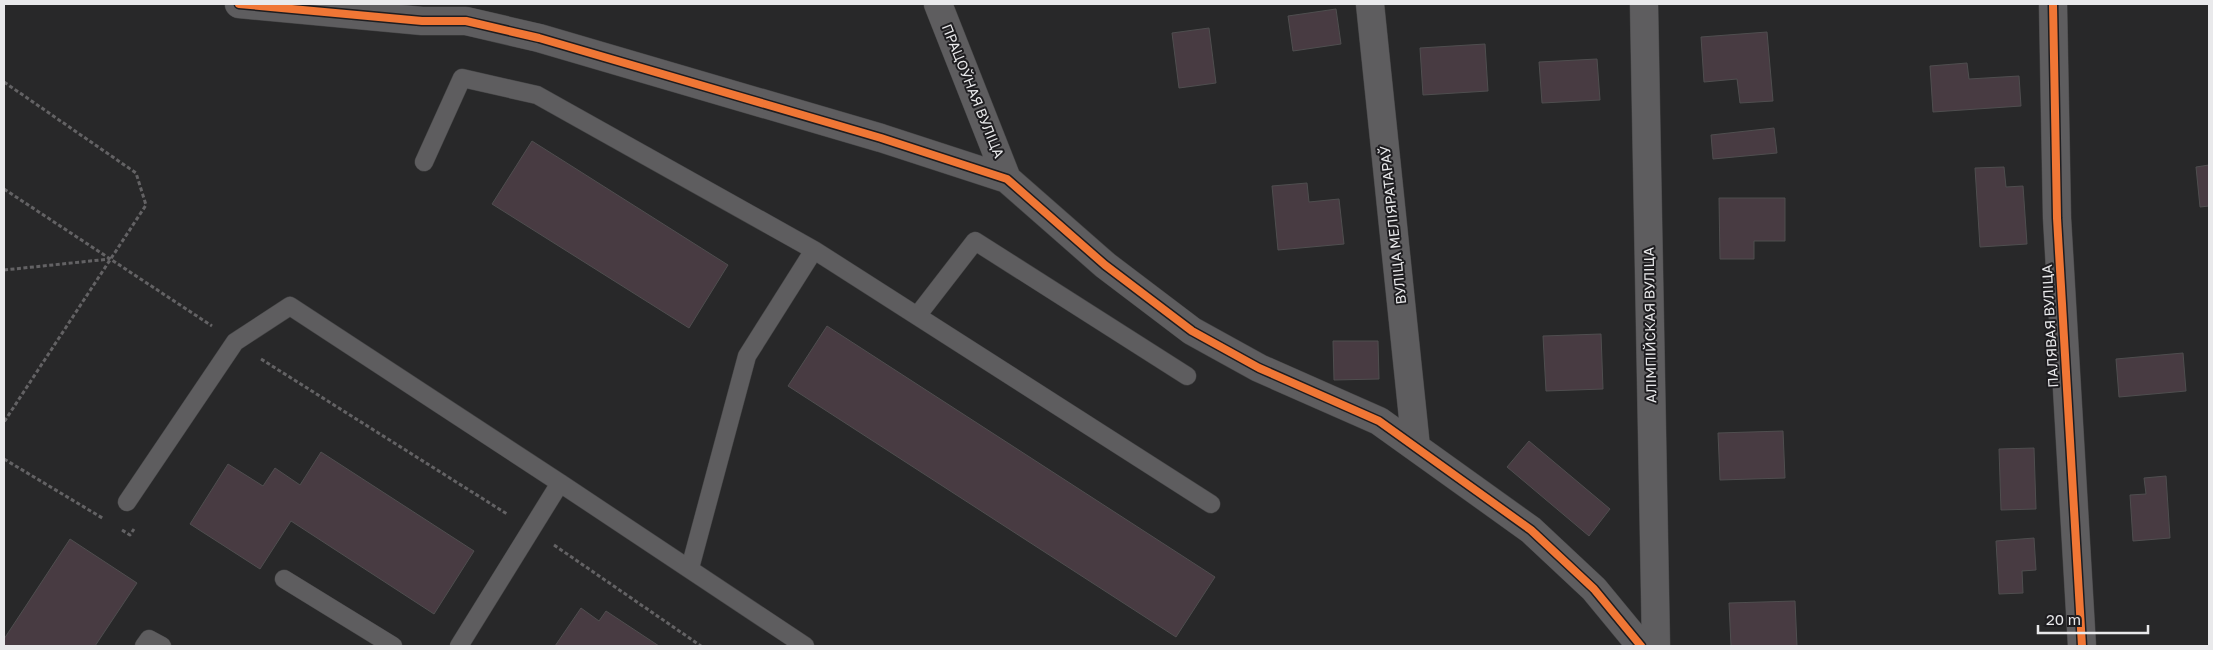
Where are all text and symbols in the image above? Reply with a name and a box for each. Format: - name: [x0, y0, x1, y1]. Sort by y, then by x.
- street label: ПРАЦОЎНАЯ ВУЛІЦА: [939, 21, 1008, 161]
- street label: ВУЛІЦА МЕЛІЯРАТАРАЎ: [1376, 144, 1409, 305]
- street label: АЛІМПІЙСКАЯ ВУЛІЦА: [1640, 246, 1659, 403]
- street label: ПАЛЯВАЯ ВУЛІЦА: [2038, 263, 2061, 388]
- scale bar: [2038, 602, 2148, 634]
- text: 20 m: [2046, 610, 2081, 628]

